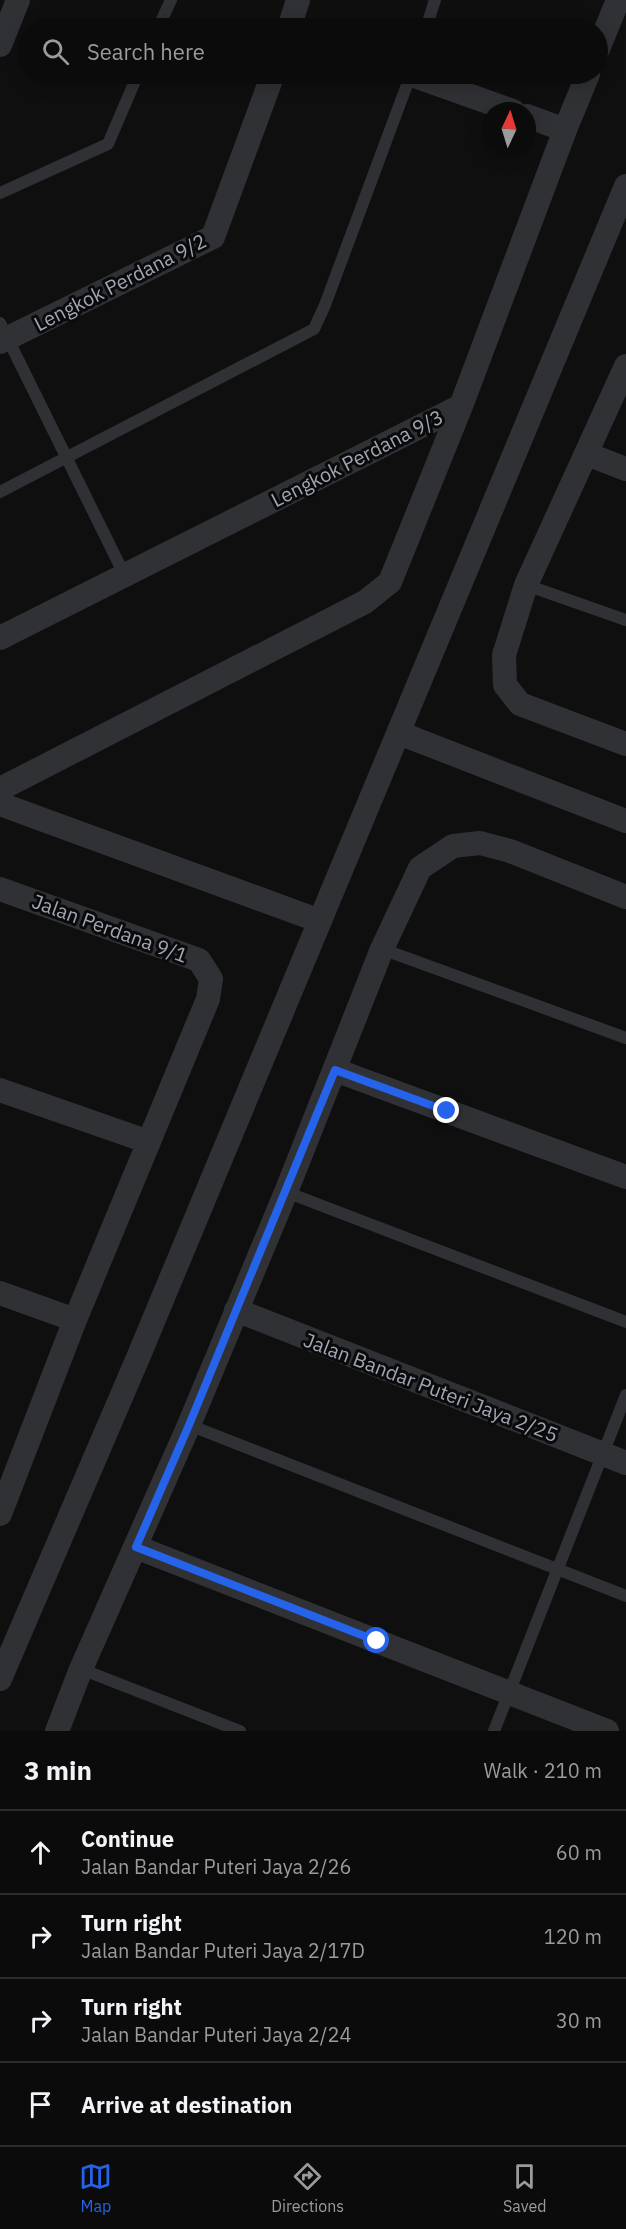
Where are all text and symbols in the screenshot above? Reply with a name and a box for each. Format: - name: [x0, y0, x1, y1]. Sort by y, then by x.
- search box: [18, 18, 608, 84]
- icon: search: [39, 35, 72, 68]
- text: Search here: [87, 37, 205, 66]
- north arrow: [482, 102, 536, 156]
- street label: Lengkok Perdana 9/2: [29, 227, 211, 337]
- street label: Lengkok Perdana 9/3: [266, 403, 448, 513]
- street label: Jalan Perdana 9/1: [28, 887, 192, 969]
- route end: [433, 1097, 459, 1123]
- street label: Jalan Bandar Puteri Jaya 2/25: [300, 1326, 562, 1448]
- route start: [363, 1627, 389, 1653]
- text: 3 min: [24, 1753, 92, 1787]
- text: Walk · 210 m: [484, 1757, 602, 1784]
- text: Continue: [81, 1824, 174, 1853]
- icon: ahead: [24, 1836, 57, 1869]
- text: 60 m: [556, 1839, 602, 1866]
- text: Jalan Bandar Puteri Jaya 2/26: [81, 1853, 352, 1880]
- text: Turn right: [81, 1908, 182, 1937]
- icon: right: [24, 1920, 57, 1953]
- text: 120 m: [544, 1923, 602, 1950]
- text: Jalan Bandar Puteri Jaya 2/17D: [81, 1937, 365, 1964]
- text: Turn right: [81, 1992, 182, 2021]
- icon: right: [24, 2004, 57, 2037]
- text: 30 m: [556, 2007, 602, 2034]
- text: Jalan Bandar Puteri Jaya 2/24: [81, 2021, 352, 2048]
- icon: arrive: [24, 2088, 57, 2121]
- text: Arrive at destination: [81, 2090, 292, 2119]
- tab: Map: [79, 2160, 112, 2216]
- tab: Directions: [271, 2160, 344, 2216]
- tab: Saved: [503, 2160, 547, 2216]

